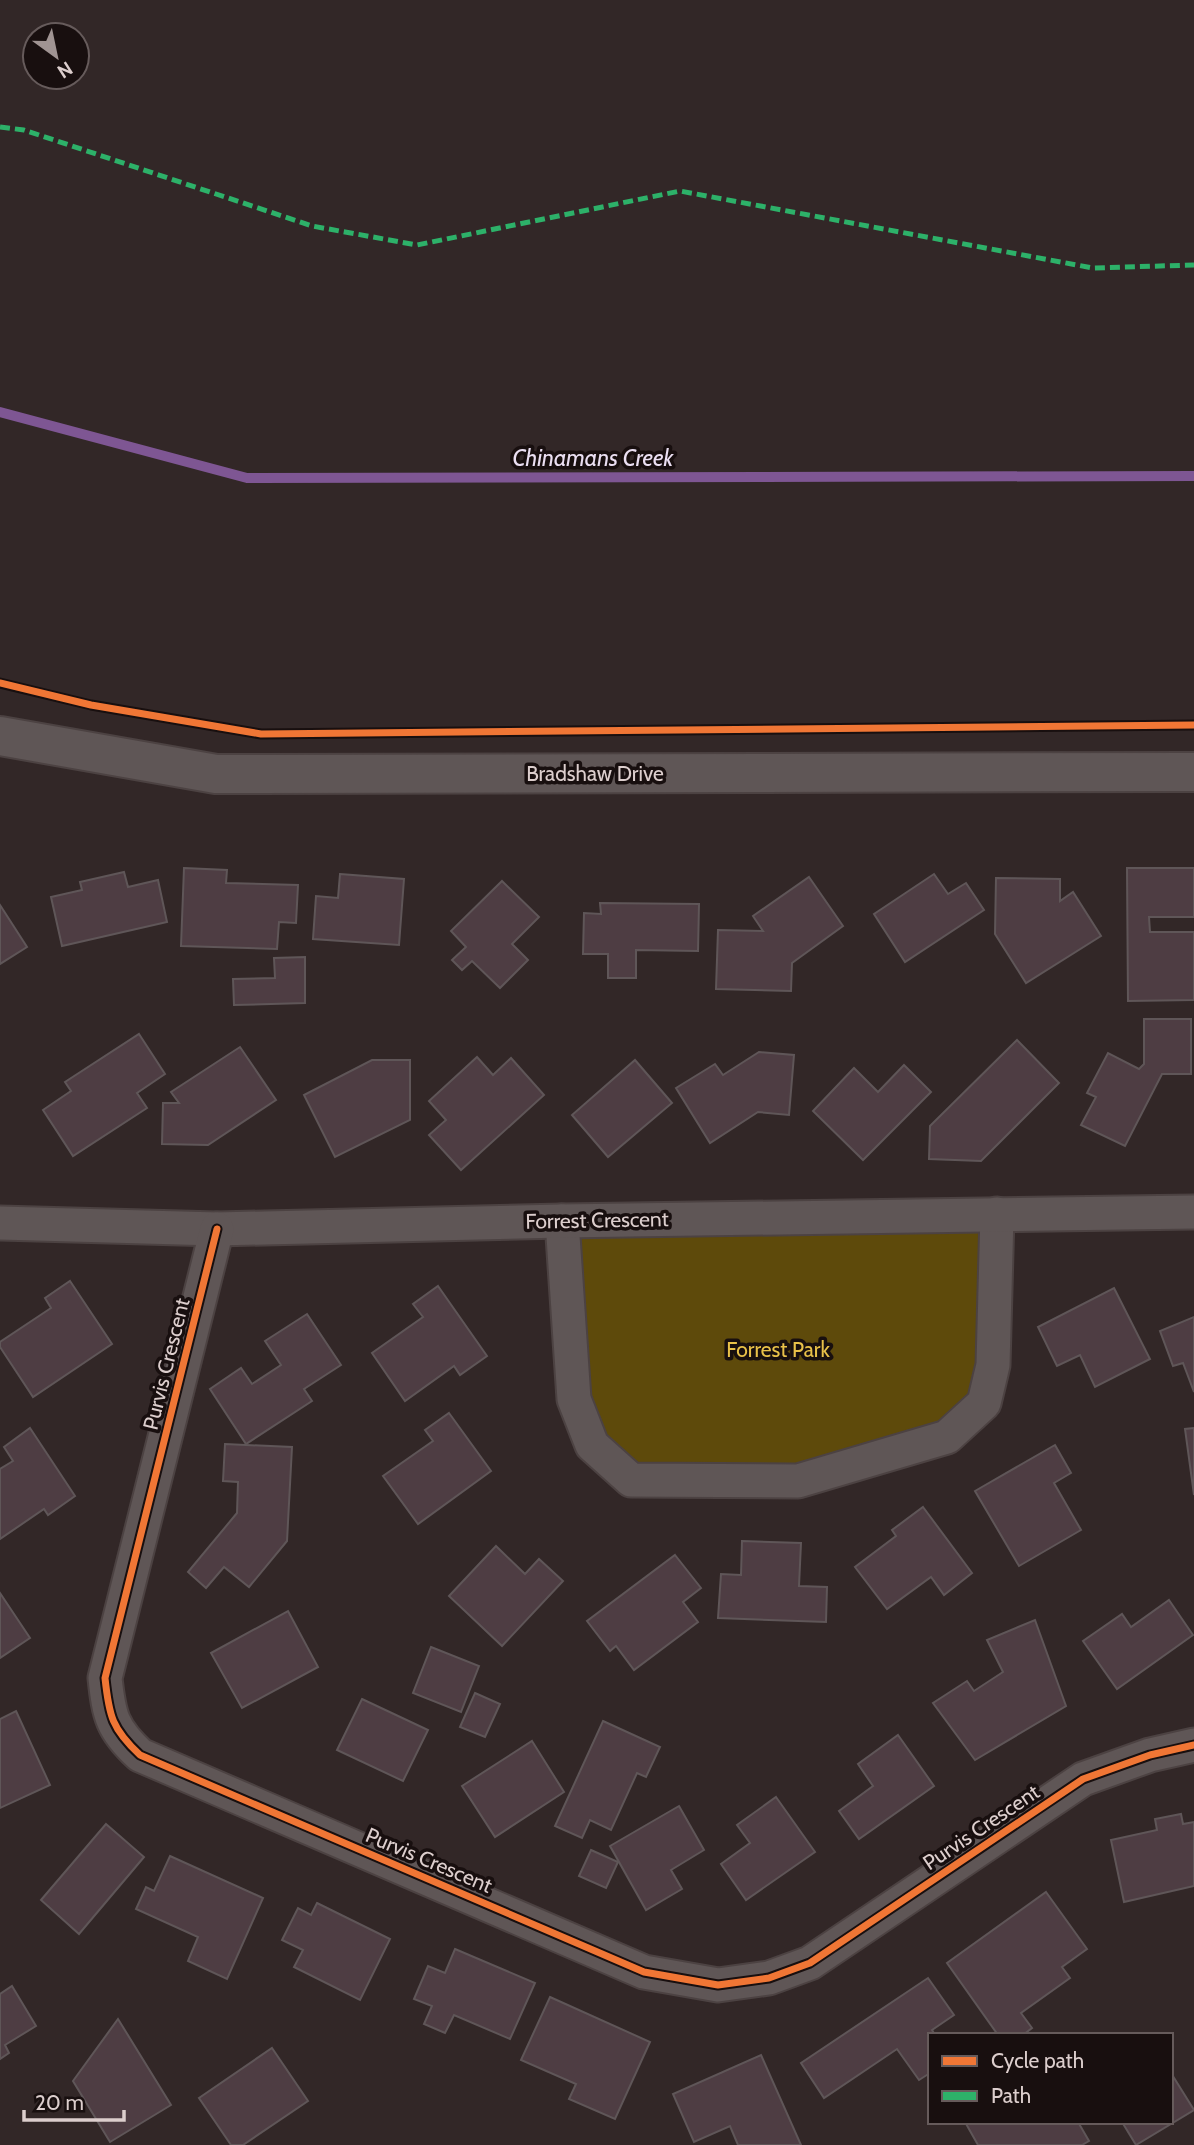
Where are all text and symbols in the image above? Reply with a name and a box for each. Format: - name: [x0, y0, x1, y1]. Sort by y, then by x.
- north arrow: [21, 21, 91, 91]
- text: N: [53, 57, 77, 83]
- water label: Chinamans Creek: [513, 444, 675, 472]
- street label: Bradshaw Drive: [526, 761, 664, 786]
- street label: Forrest Crescent: [525, 1206, 669, 1234]
- street label: Purvis Crescent: [138, 1295, 194, 1433]
- park label: Forrest Park: [726, 1337, 830, 1362]
- street label: Purvis Crescent: [918, 1779, 1044, 1875]
- street label: Purvis Crescent: [362, 1822, 496, 1898]
- legend: [928, 2033, 1173, 2124]
- text: Cycle path: [991, 2048, 1084, 2073]
- scale bar: [24, 2078, 124, 2122]
- text: Path: [991, 2083, 1031, 2108]
- text: 20 m: [35, 2090, 84, 2115]

